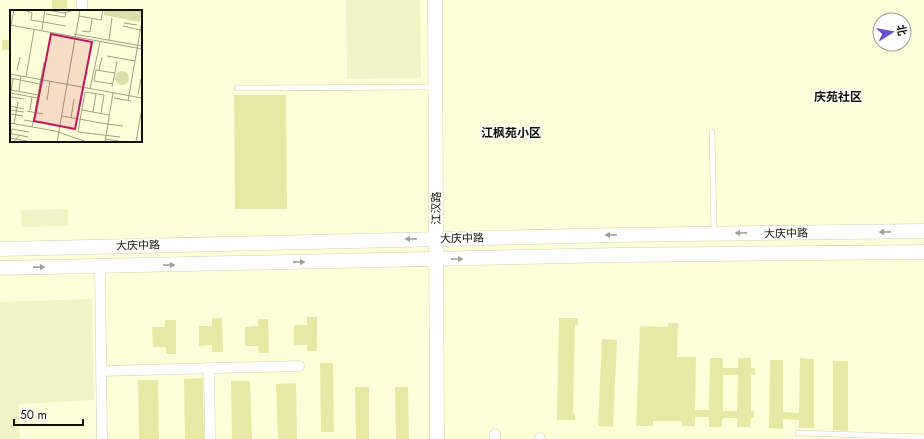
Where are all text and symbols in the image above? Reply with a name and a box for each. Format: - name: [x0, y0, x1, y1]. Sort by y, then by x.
- inset map: [10, 10, 142, 142]
- north arrow: [872, 12, 912, 52]
- text: 北: [893, 23, 911, 37]
- district label: 庆苑社区: [814, 88, 862, 106]
- district label: 江枫苑小区: [481, 124, 541, 142]
- street label: 江汉路: [428, 192, 444, 225]
- street label: 大庆中路: [764, 225, 808, 241]
- one-way arrow: [879, 228, 891, 235]
- street label: 大庆中路: [440, 230, 484, 246]
- one-way arrow: [735, 230, 747, 237]
- one-way arrow: [604, 232, 617, 238]
- one-way arrow: [404, 236, 417, 242]
- street label: 大庆中路: [116, 237, 160, 253]
- one-way arrow: [451, 255, 463, 262]
- one-way arrow: [293, 259, 306, 265]
- one-way arrow: [163, 262, 176, 268]
- one-way arrow: [33, 264, 45, 271]
- scale bar: [14, 401, 83, 427]
- text: 50 m: [20, 406, 47, 424]

